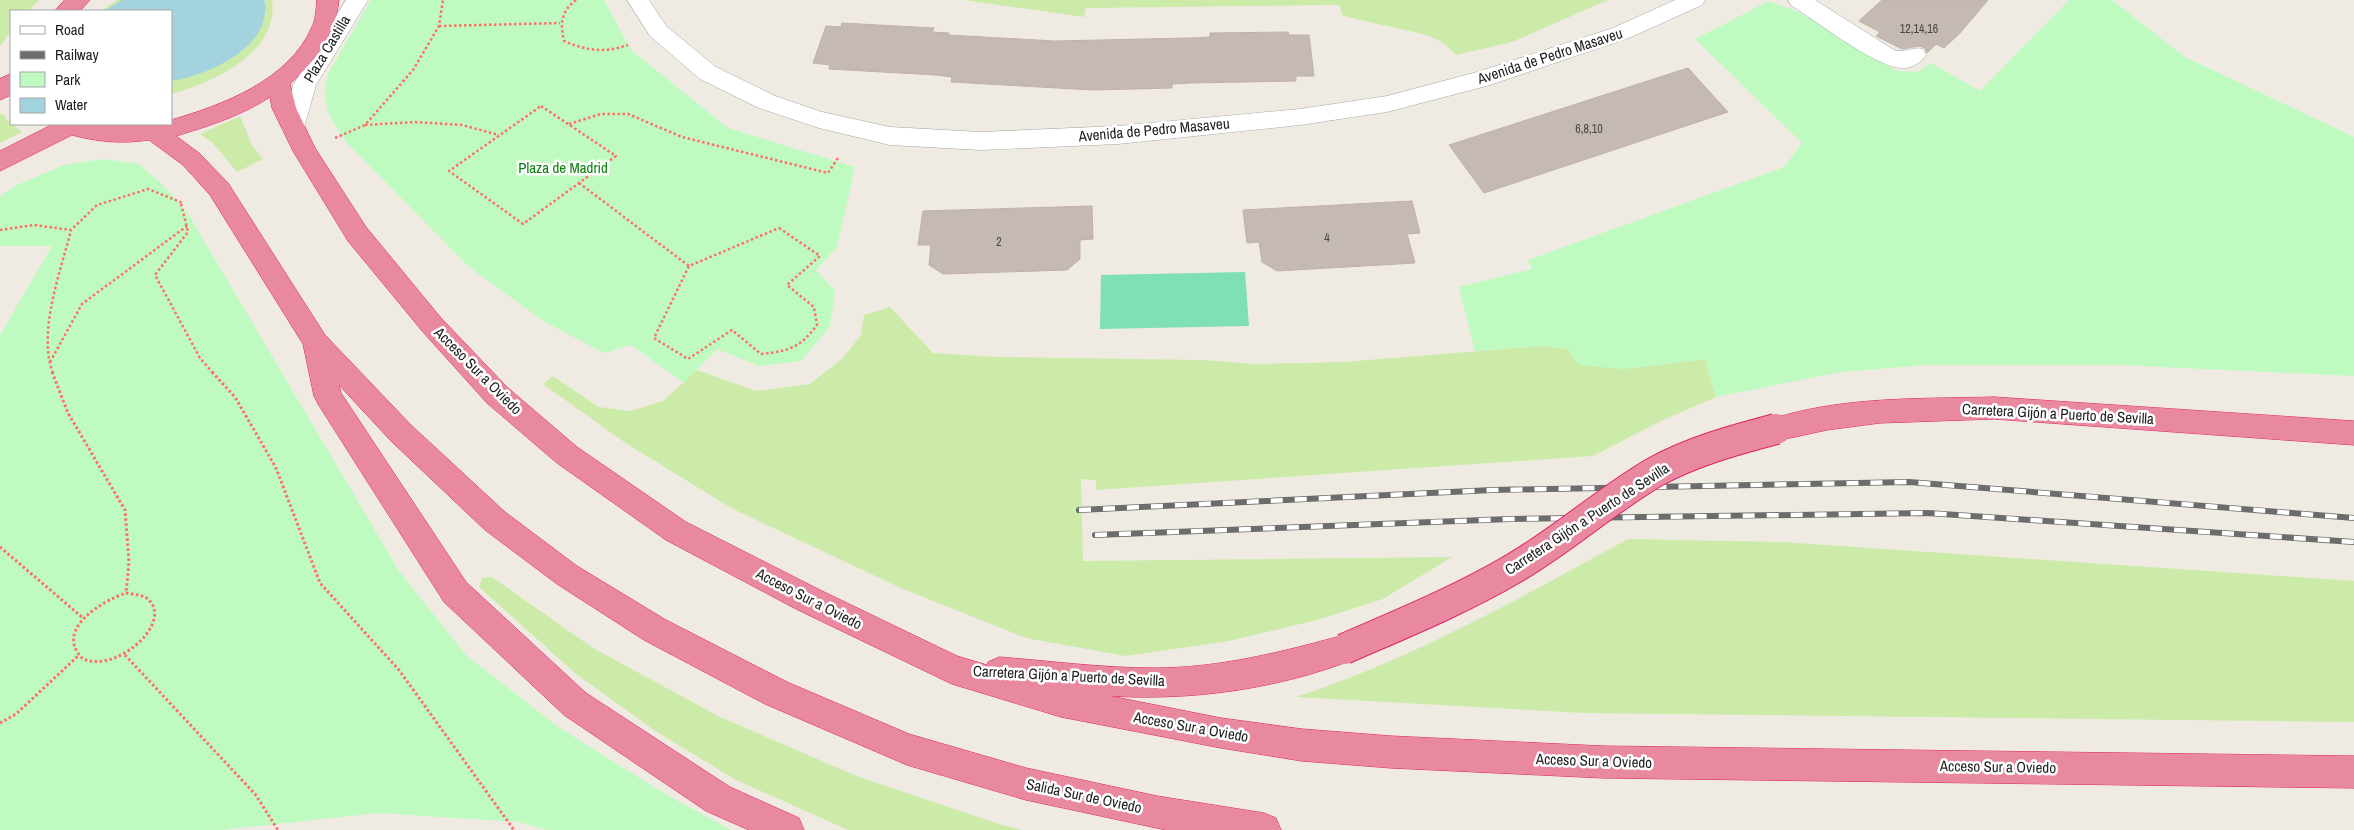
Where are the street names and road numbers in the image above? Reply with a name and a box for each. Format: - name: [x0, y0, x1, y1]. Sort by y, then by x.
- street label: Plaza Castilla: [298, 11, 355, 86]
- street label: Avenida de Pedro Masaveu: [1474, 22, 1625, 89]
- street label: Avenida de Pedro Masaveu: [1077, 112, 1230, 147]
- street label: Acceso Sur a Oviedo: [429, 321, 527, 419]
- street label: Carretera Gijón a Puerto de Sevilla: [1962, 398, 2155, 429]
- street label: Carretera Gijón a Puerto de Sevilla: [1500, 457, 1673, 580]
- street label: Acceso Sur a Oviedo: [752, 562, 866, 634]
- street label: Carretera Gijón a Puerto de Sevilla: [973, 660, 1166, 691]
- street label: Acceso Sur a Oviedo: [1131, 706, 1250, 747]
- street label: Acceso Sur a Oviedo: [1535, 748, 1653, 773]
- street label: Acceso Sur a Oviedo: [1939, 755, 2056, 778]
- street label: Salida Sur de Oviedo: [1024, 773, 1144, 818]

